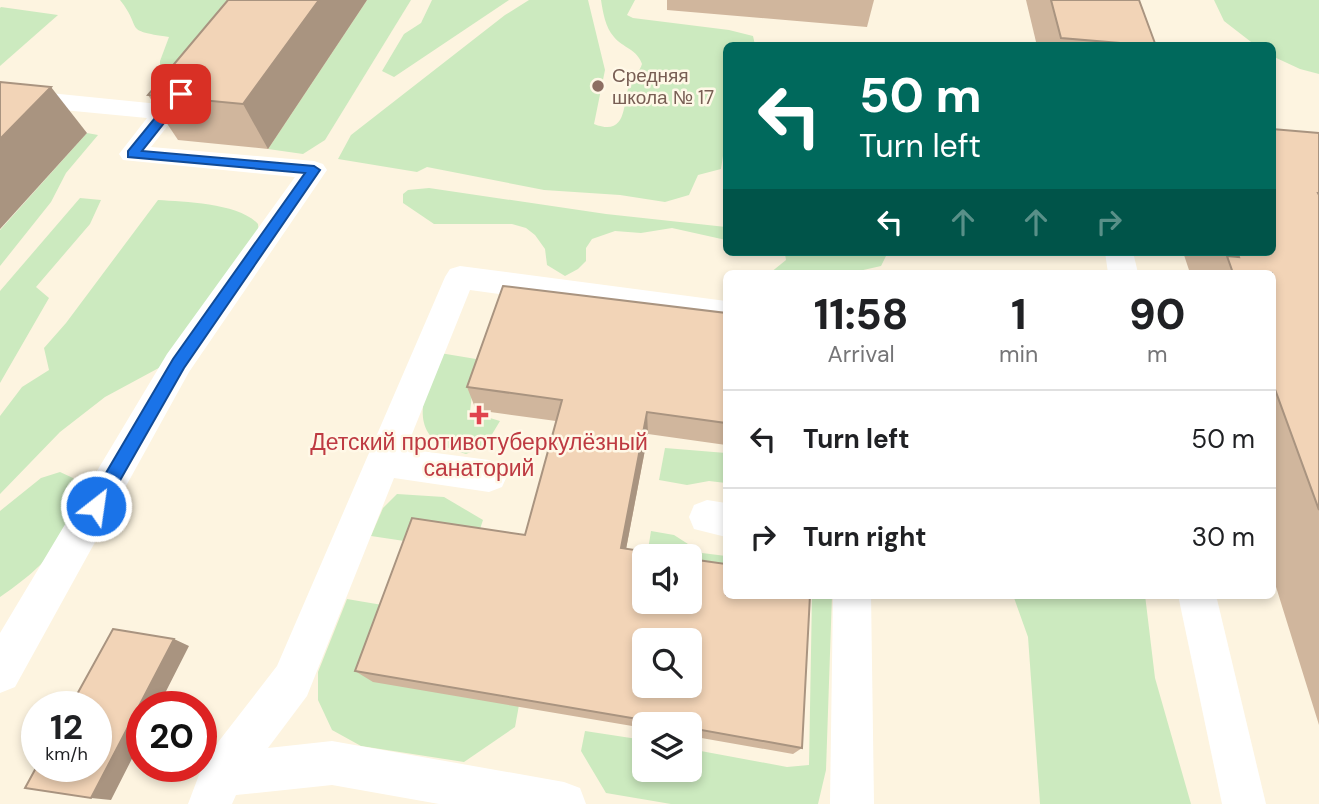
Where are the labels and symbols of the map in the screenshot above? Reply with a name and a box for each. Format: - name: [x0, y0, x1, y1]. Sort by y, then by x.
- place label: Средняя школа № 17: [612, 63, 714, 110]
- pin: [151, 64, 211, 124]
- marker: Средняя школа № 17: [590, 78, 606, 94]
- marker: Детский противотуберкулёзный санаторий: [469, 405, 489, 425]
- place label: Детский противотуберкулёзный санаторий: [310, 427, 648, 483]
- position arrow: [59, 469, 133, 543]
- speed limit sign: 20: [126, 691, 217, 782]

